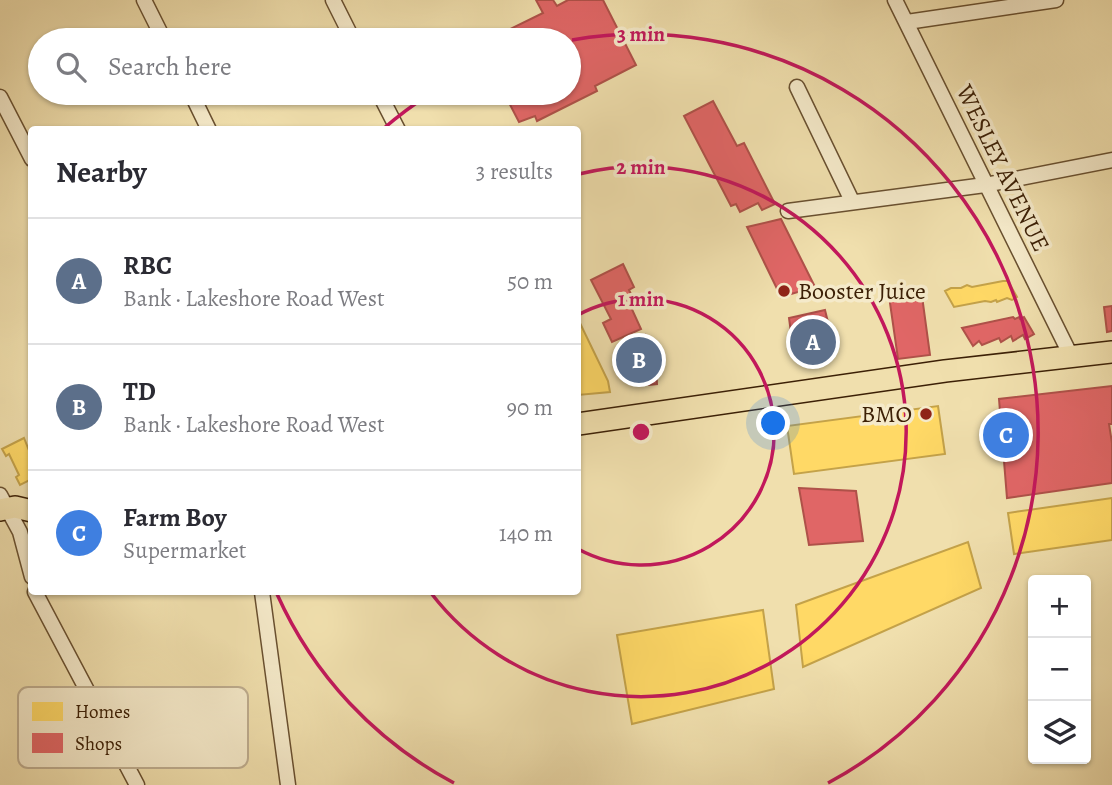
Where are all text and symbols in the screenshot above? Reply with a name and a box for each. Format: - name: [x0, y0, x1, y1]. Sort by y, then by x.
- text: 3 min: [617, 20, 665, 48]
- search box: [28, 28, 581, 105]
- icon: search: [52, 48, 90, 86]
- text: Search here: [108, 49, 232, 84]
- street label: WESLEY AVENUE: [948, 78, 1057, 257]
- text: Nearby: [56, 152, 147, 192]
- text: 2 min: [616, 153, 666, 181]
- text: 3 results: [476, 156, 553, 187]
- text: RBC: [123, 248, 172, 283]
- text: A: [72, 266, 86, 297]
- text: 50 m: [507, 266, 553, 297]
- place label: Booster Juice: [798, 275, 926, 307]
- text: Bank · Lakeshore Road West: [123, 283, 385, 314]
- marker: Booster Juice: [776, 283, 792, 299]
- text: 1 min: [618, 285, 665, 313]
- pin: A: [790, 316, 836, 368]
- pin: B: [616, 334, 662, 386]
- text: TD: [123, 374, 156, 409]
- text: B: [72, 392, 86, 423]
- text: 90 m: [507, 392, 553, 423]
- place label: BMO: [861, 398, 912, 430]
- your location: [756, 406, 790, 440]
- marker: BMO: [918, 406, 934, 422]
- text: Bank · Lakeshore Road West: [123, 409, 385, 440]
- pin: C: [983, 409, 1029, 461]
- centre of rings: [629, 420, 653, 444]
- text: Farm Boy: [123, 500, 227, 535]
- text: C: [72, 518, 86, 549]
- text: 140 m: [499, 518, 553, 549]
- text: Supermarket: [123, 535, 246, 566]
- map controls: [1028, 575, 1091, 764]
- button: +: [1028, 575, 1091, 638]
- button: −: [1028, 638, 1091, 701]
- legend: [18, 687, 248, 768]
- text: Homes: [75, 699, 130, 725]
- button: layers: [1028, 701, 1091, 764]
- text: Shops: [75, 731, 122, 757]

